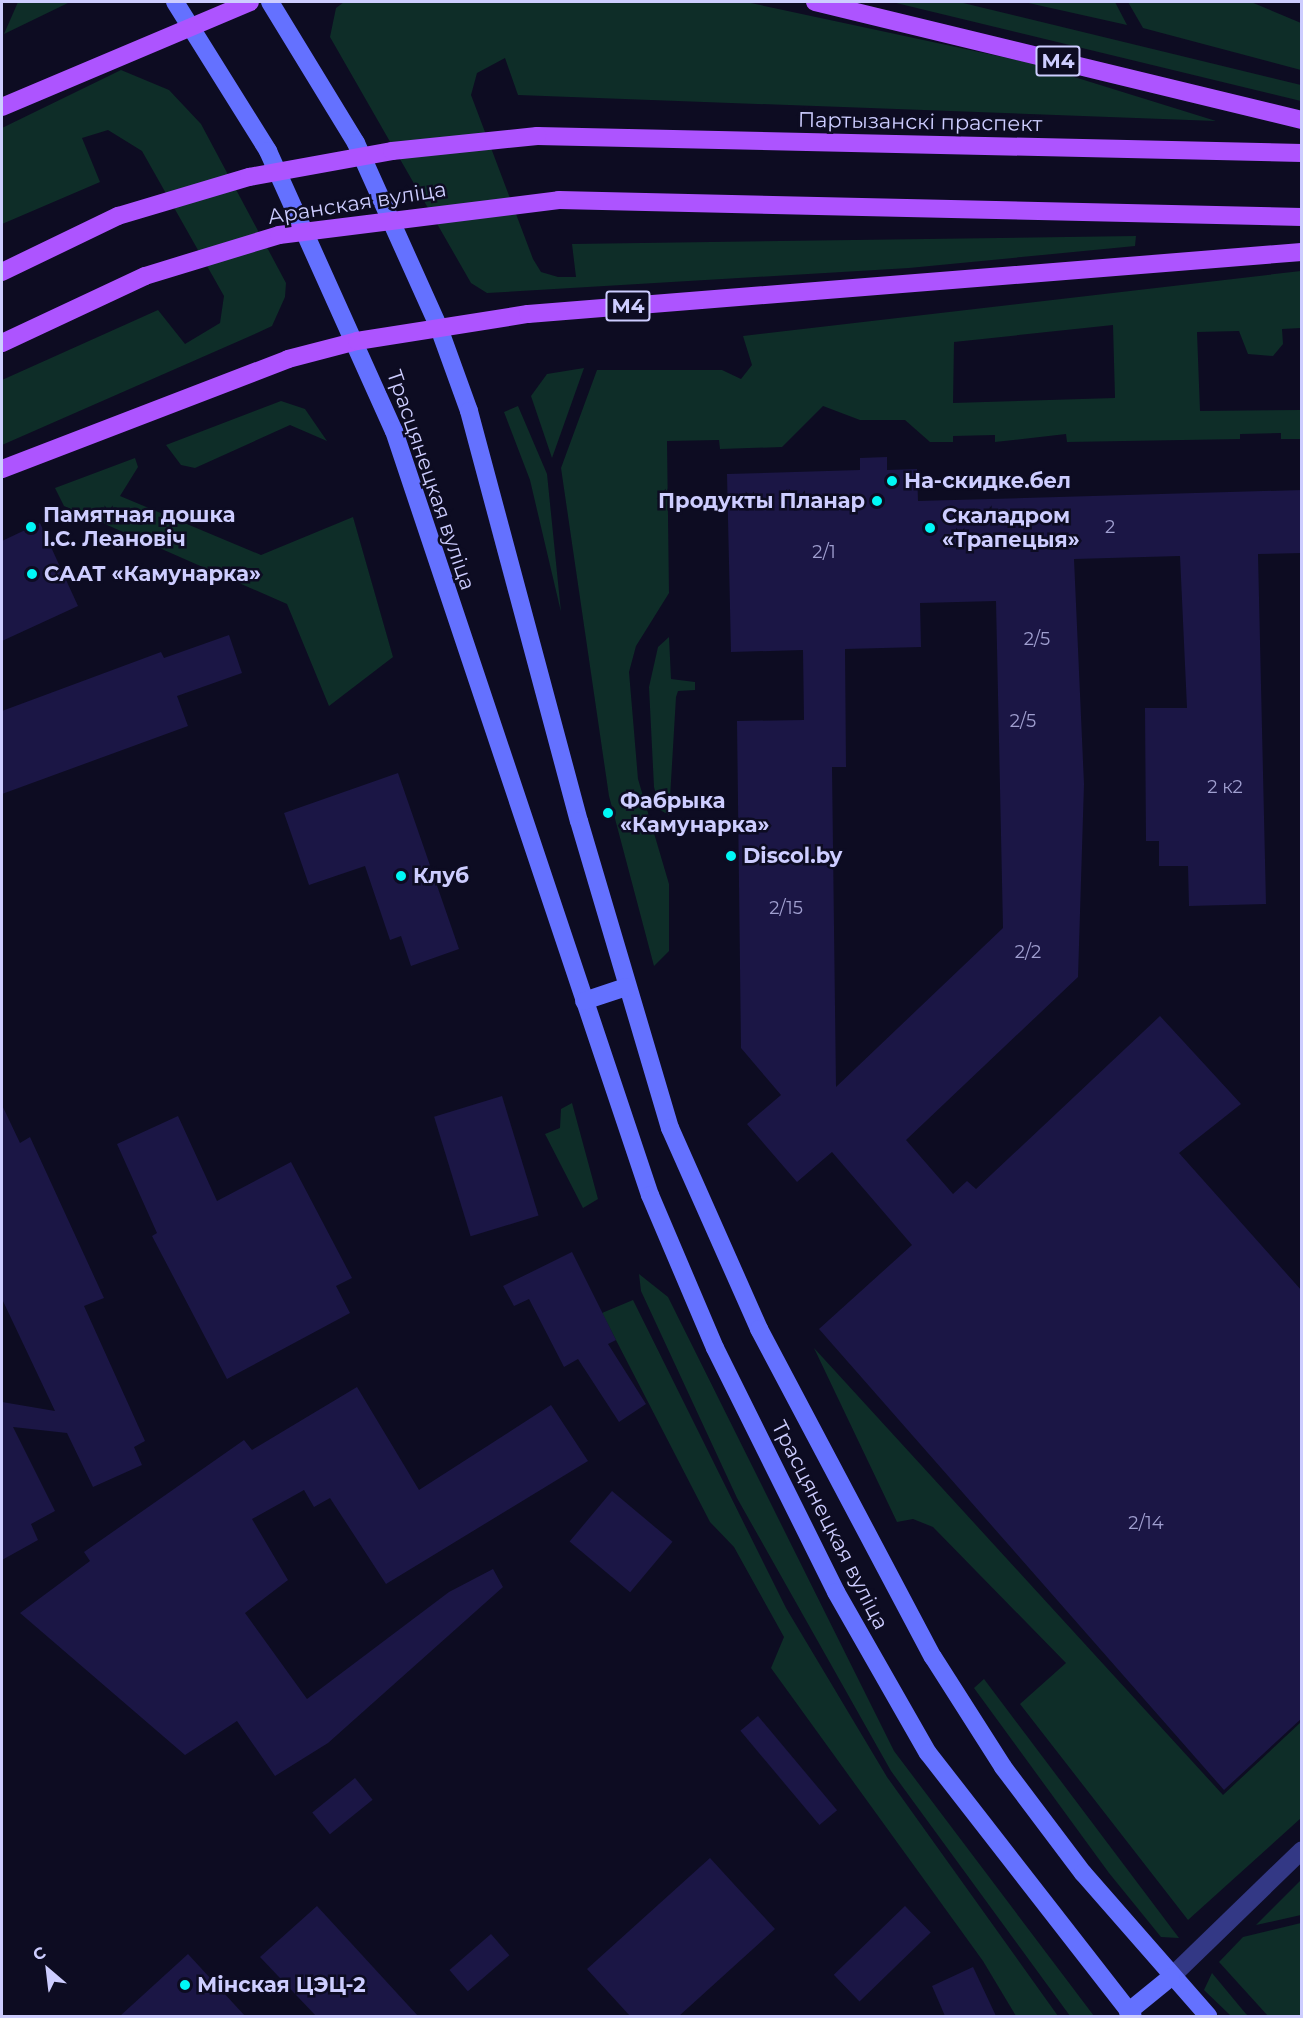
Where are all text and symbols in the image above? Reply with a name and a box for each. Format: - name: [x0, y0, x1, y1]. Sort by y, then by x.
- road number: М4: [1034, 44, 1082, 78]
- street label: Партызанскі праспект: [798, 107, 1042, 137]
- street label: Аранская вуліца: [266, 176, 448, 230]
- road number: М4: [604, 289, 652, 323]
- street label: Трасцянецкая вуліца: [381, 367, 481, 593]
- place label: На-скидке.бел: [904, 468, 1071, 494]
- marker: На-скидке.бел: [885, 474, 899, 488]
- place label: Продукты Планар: [658, 488, 865, 514]
- marker: Продукты Планар: [870, 494, 884, 508]
- place label: Памятная дошка І.С. Леановіч: [43, 502, 235, 552]
- place label: Скаладром «Трапецыя»: [942, 503, 1080, 553]
- house number: 2: [1105, 516, 1115, 538]
- marker: Памятная дошка І.С. Леановіч: [24, 520, 38, 534]
- marker: Скаладром «Трапецыя»: [923, 521, 937, 535]
- house number: 2/1: [812, 541, 836, 563]
- place label: СААТ «Камунарка»: [44, 561, 261, 587]
- marker: СААТ «Камунарка»: [25, 567, 39, 581]
- house number: 2/5: [1024, 628, 1050, 650]
- house number: 2/5: [1010, 710, 1036, 732]
- house number: 2 к2: [1207, 776, 1243, 798]
- place label: Фабрыка «Камунарка»: [620, 788, 769, 838]
- marker: Фабрыка «Камунарка»: [601, 806, 615, 820]
- place label: Discol.by: [743, 843, 842, 869]
- marker: Discol.by: [724, 849, 738, 863]
- place label: Клуб: [413, 863, 469, 889]
- marker: Клуб: [394, 869, 408, 883]
- house number: 2/15: [769, 897, 803, 919]
- house number: 2/2: [1015, 941, 1041, 963]
- street label: Трасцянецкая вуліца: [766, 1416, 894, 1634]
- house number: 2/14: [1128, 1512, 1164, 1534]
- north arrow: [18, 1940, 78, 2000]
- text: С: [30, 1943, 49, 1965]
- place label: Мінская ЦЭЦ-2: [197, 1972, 366, 1998]
- marker: Мінская ЦЭЦ-2: [178, 1978, 192, 1992]

